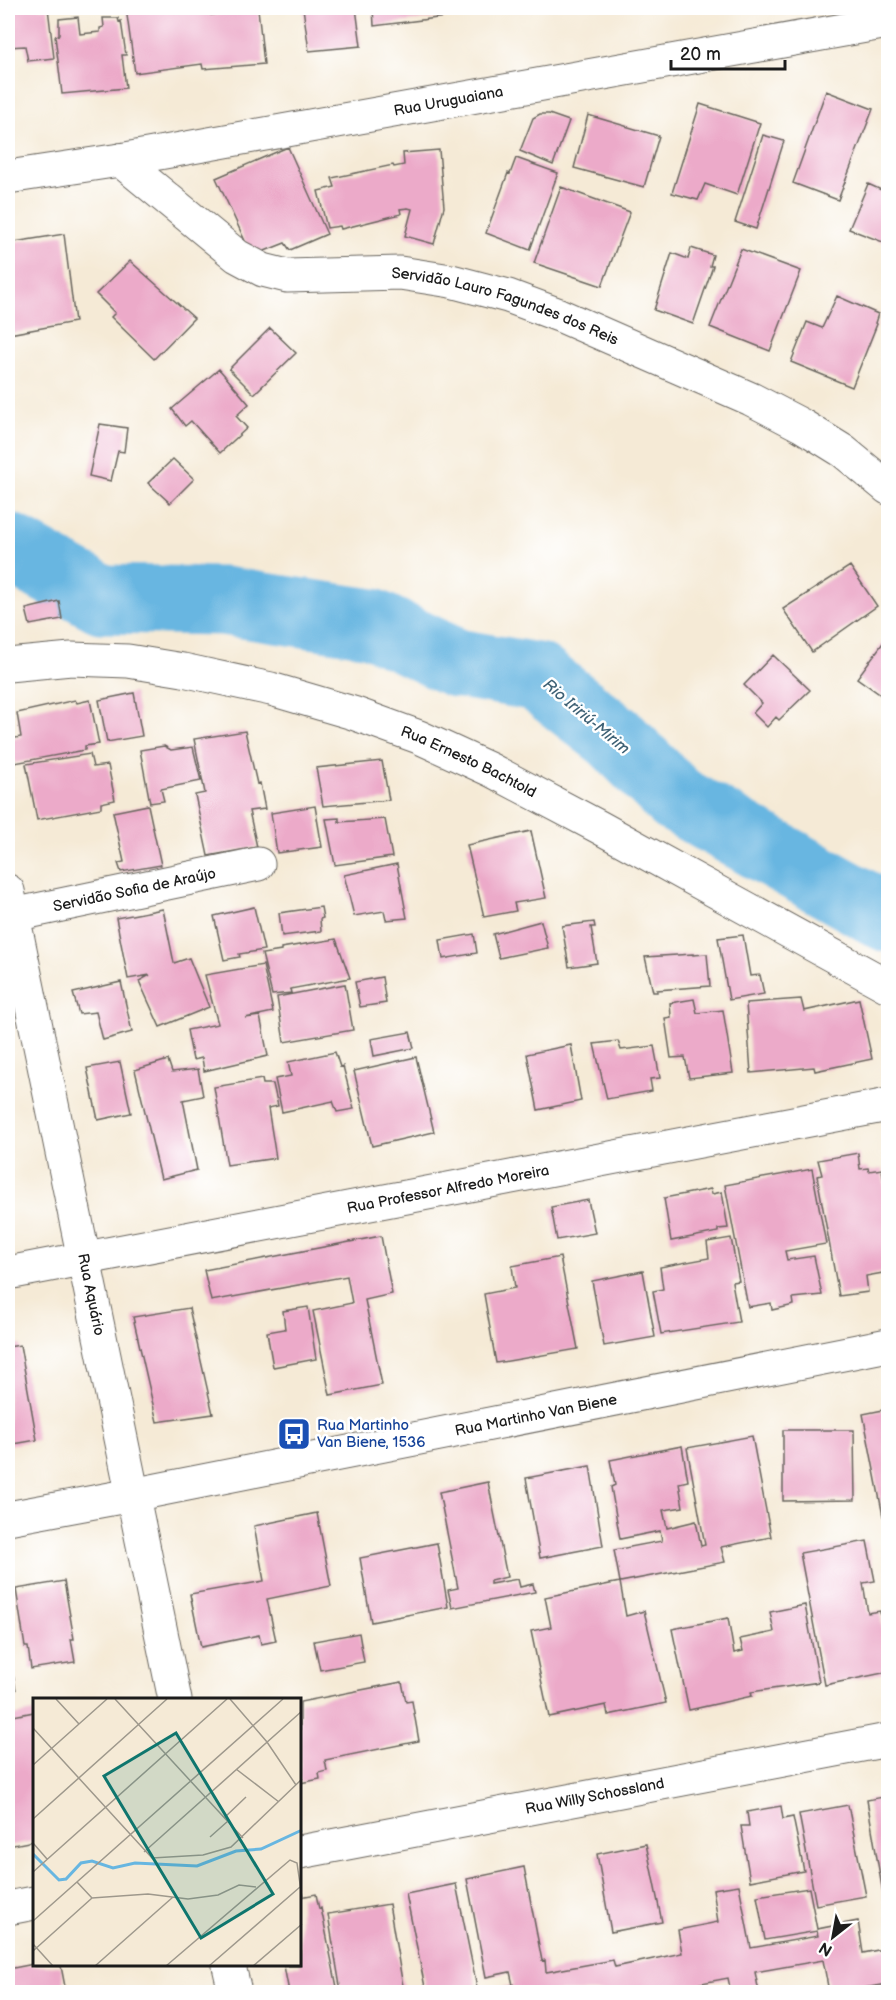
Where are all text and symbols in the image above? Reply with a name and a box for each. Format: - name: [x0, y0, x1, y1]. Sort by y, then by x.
- scale bar: [671, 33, 785, 71]
- text: 20 m: [680, 44, 721, 65]
- street label: Rua Uruguaiana: [392, 82, 505, 120]
- street label: Servidão Lauro Fagundes dos Reis: [391, 263, 622, 350]
- water label: Rio Iririú-Mirim: [539, 675, 633, 759]
- street label: Rua Ernesto Bachtold: [398, 722, 540, 802]
- street label: Servidão Sofia de Araújo: [51, 864, 218, 916]
- street label: Rua Professor Alfredo Moreira: [345, 1160, 551, 1218]
- street label: Rua Aquário: [74, 1252, 109, 1337]
- street label: Rua Martinho Van Biene: [453, 1389, 619, 1440]
- bus stop icon: Rua Martinho Van Biene, 1536: [276, 1416, 312, 1452]
- place label: Rua Martinho Van Biene, 1536: [317, 1416, 425, 1452]
- inset map: [33, 1698, 302, 1967]
- street label: Rua Willy Schossland: [523, 1773, 666, 1818]
- north arrow: [803, 1907, 863, 1967]
- text: N: [816, 1937, 836, 1960]

